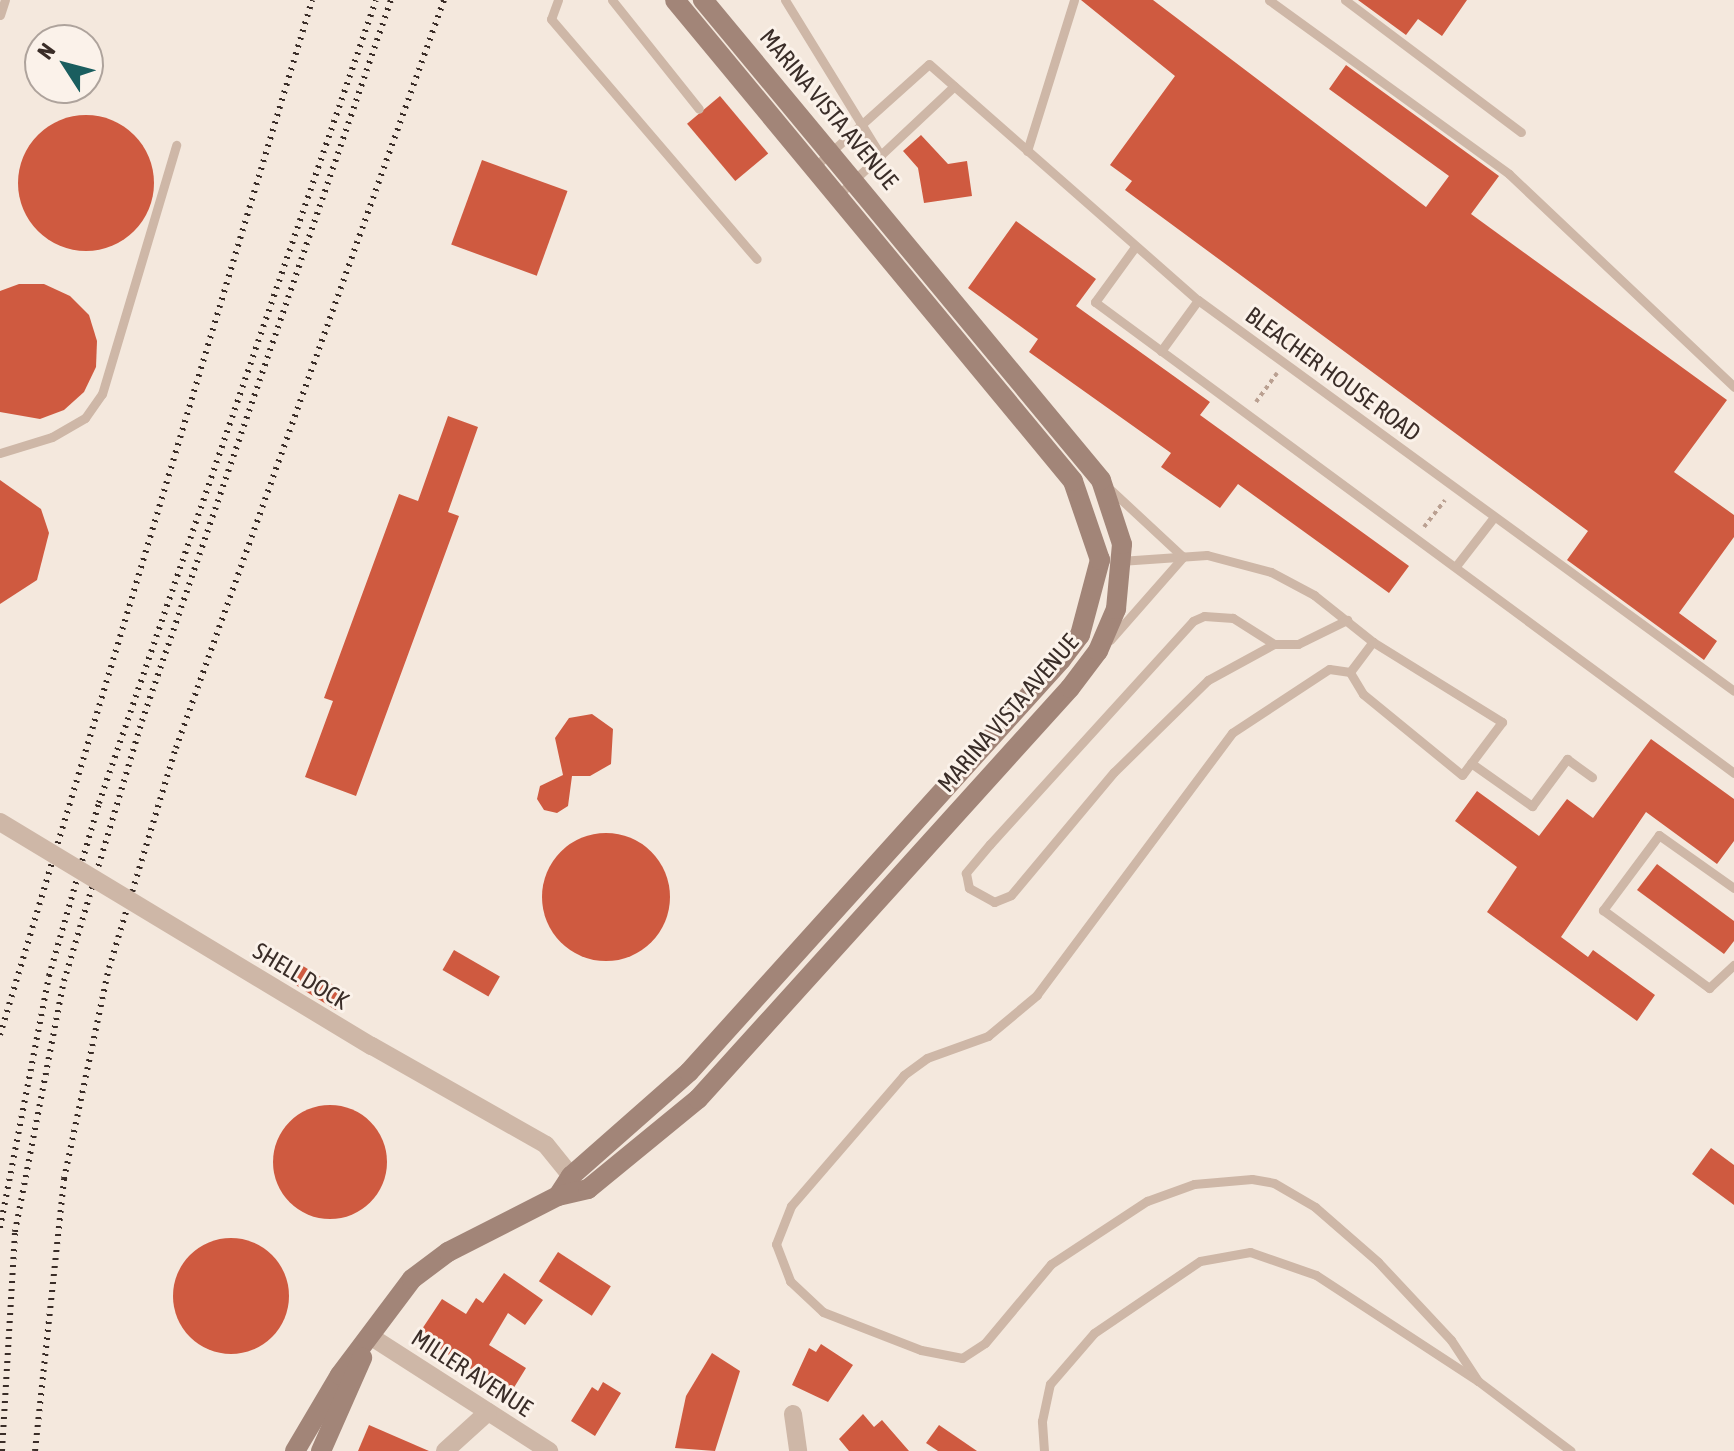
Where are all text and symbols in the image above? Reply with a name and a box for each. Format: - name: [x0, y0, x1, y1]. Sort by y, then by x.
- street label: MARINA VISTA AVENUE: [754, 23, 904, 195]
- north arrow: [24, 24, 104, 104]
- text: N: [32, 38, 61, 64]
- street label: BLEACHER HOUSE ROAD: [1240, 301, 1426, 447]
- street label: MARINA VISTA AVENUE: [932, 628, 1084, 798]
- street label: SHELL DOCK: [248, 936, 354, 1016]
- street label: MILLER AVENUE: [406, 1323, 538, 1423]

